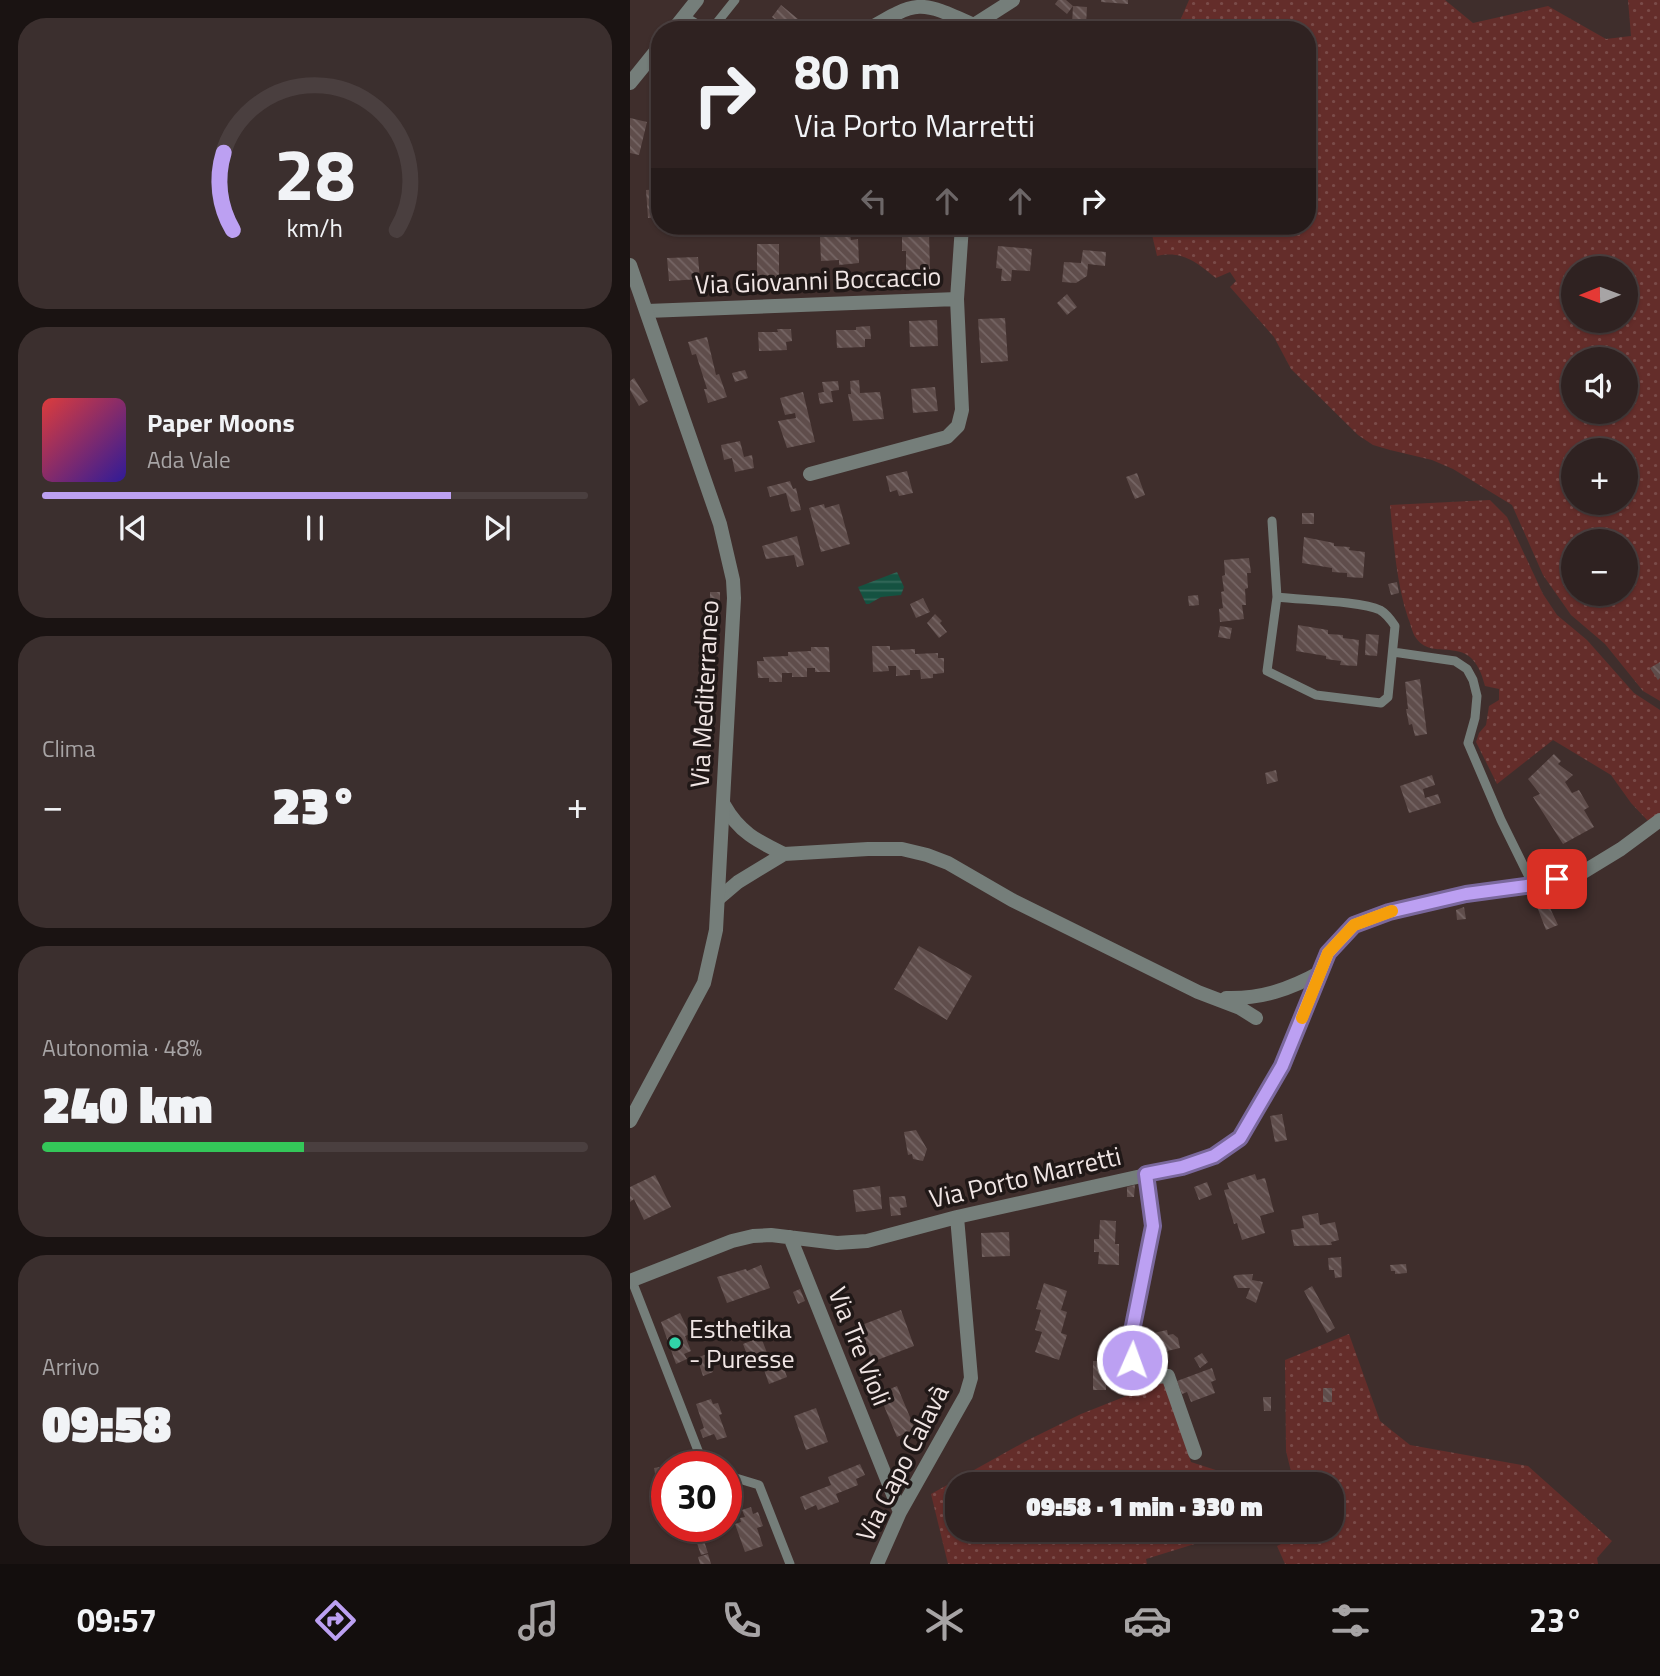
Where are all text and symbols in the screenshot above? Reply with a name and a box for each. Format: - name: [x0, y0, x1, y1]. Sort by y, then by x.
- text: 80 m: [794, 33, 901, 108]
- icon: right: [679, 49, 770, 140]
- text: Via Porto Marretti: [794, 101, 1035, 149]
- text: 28: [274, 118, 356, 228]
- icon: left: [855, 182, 893, 220]
- icon: ahead: [928, 182, 966, 220]
- icon: ahead: [1001, 182, 1039, 220]
- icon: right: [1074, 182, 1112, 220]
- text: km/h: [287, 208, 343, 246]
- street label: Via Giovanni Boccaccio: [694, 256, 942, 304]
- north arrow: [1561, 256, 1638, 332]
- map controls: [1561, 256, 1638, 606]
- button: sound: [1561, 347, 1638, 424]
- text: Paper Moons: [147, 403, 295, 442]
- button: +: [1561, 438, 1638, 515]
- text: Ada Vale: [147, 442, 231, 477]
- icon: previous: [114, 509, 152, 547]
- icon: pause: [296, 509, 334, 547]
- icon: next: [478, 509, 516, 547]
- button: −: [1561, 529, 1638, 606]
- street label: Via Mediterraneo: [680, 599, 728, 789]
- text: Clima: [42, 731, 96, 766]
- text: 23°: [272, 765, 358, 844]
- text: −: [42, 776, 63, 834]
- text: +: [567, 776, 588, 834]
- pin: [1527, 849, 1587, 909]
- icon: arrive: [1538, 860, 1576, 898]
- text: Autonomia · 48%: [42, 1030, 202, 1065]
- text: 240 km: [42, 1064, 213, 1143]
- street label: Via Porto Marretti: [925, 1136, 1125, 1218]
- street label: Via Tre Violi: [819, 1281, 901, 1411]
- place label: Esthetika - Puresse: [689, 1309, 795, 1378]
- position arrow: [1095, 1323, 1169, 1397]
- marker: Esthetika - Puresse: [667, 1335, 683, 1351]
- text: Arrivo: [42, 1349, 100, 1384]
- street label: Via Capo Calavà: [846, 1378, 958, 1548]
- text: 09:58: [42, 1383, 171, 1462]
- speed limit sign: 30: [651, 1451, 742, 1542]
- text: 09:58 · 1 min · 330 m: [1026, 1487, 1263, 1526]
- text: 09:57: [77, 1596, 157, 1644]
- icon: directions: [311, 1596, 360, 1645]
- icon: music: [514, 1596, 563, 1645]
- icon: phone: [717, 1596, 766, 1645]
- icon: climate: [920, 1596, 969, 1645]
- icon: car: [1123, 1596, 1172, 1645]
- icon: filters: [1326, 1596, 1375, 1645]
- text: 23°: [1529, 1596, 1583, 1644]

